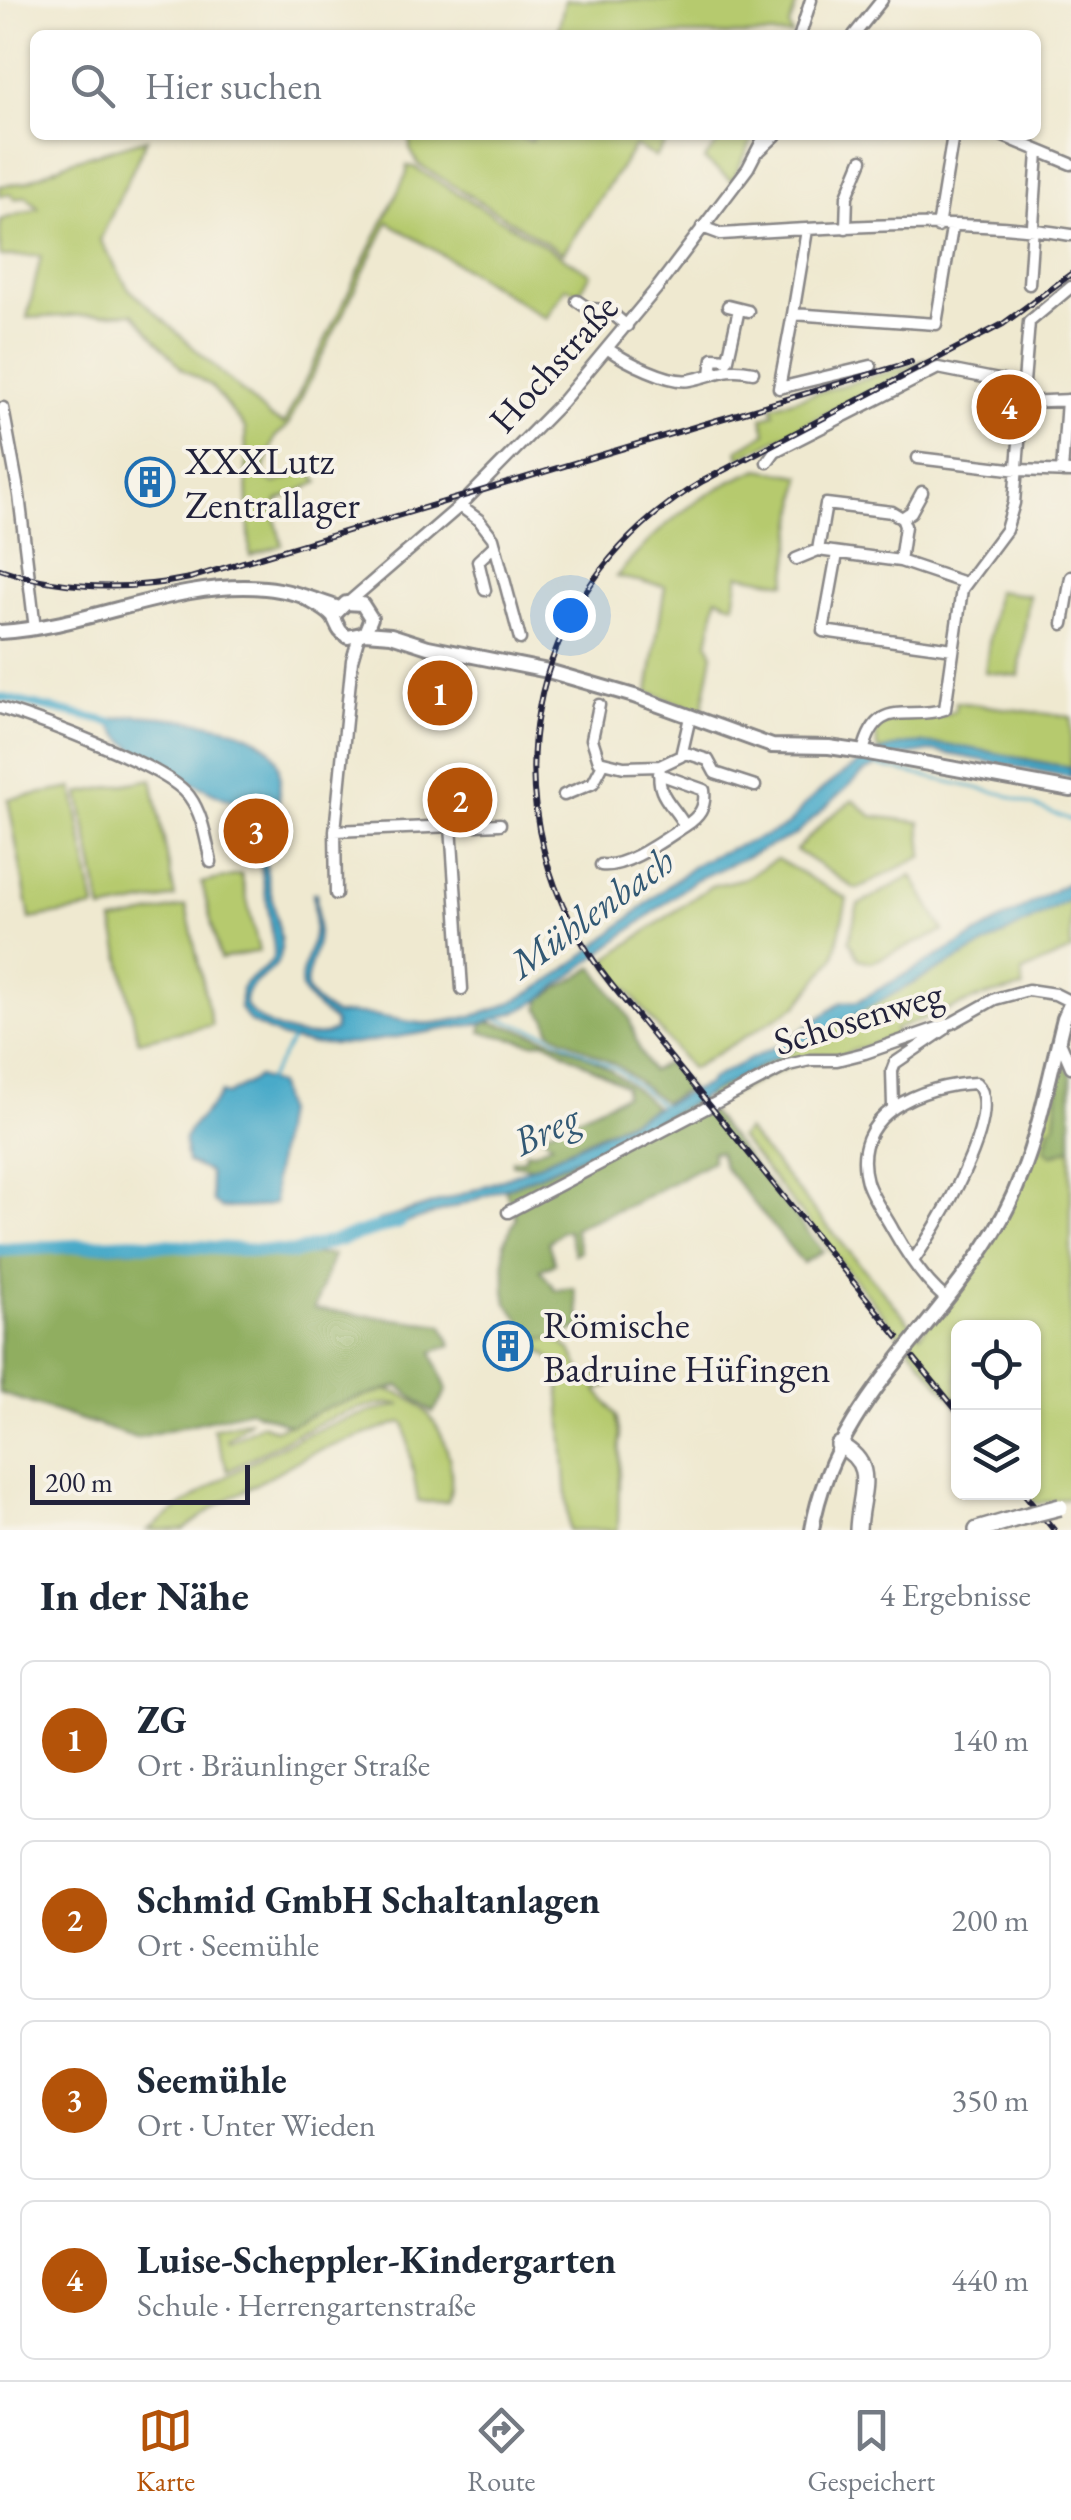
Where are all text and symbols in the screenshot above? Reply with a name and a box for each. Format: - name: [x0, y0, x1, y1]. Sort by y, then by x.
- search box: [30, 30, 1041, 140]
- icon: search: [65, 58, 120, 113]
- text: Hier suchen: [145, 61, 322, 110]
- street label: Hochstraße: [478, 283, 628, 443]
- pin: 4: [976, 370, 1042, 444]
- place label: XXXLutz Zentrallager: [184, 436, 360, 529]
- building icon: XXXLutz Zentrallager: [124, 456, 176, 508]
- your location: [545, 590, 596, 641]
- pin: 1: [408, 656, 472, 730]
- pin: 2: [428, 762, 492, 838]
- pin: 3: [224, 794, 288, 868]
- water label: Mühlenbach: [496, 835, 684, 991]
- street label: Schosenweg: [768, 968, 949, 1066]
- water label: Breg: [503, 1090, 589, 1168]
- place label: Römische Badruine Hüfingen: [543, 1300, 831, 1393]
- building icon: Römische Badruine Hüfingen: [482, 1320, 534, 1372]
- map controls: [951, 1320, 1041, 1500]
- button: locate: [951, 1320, 1041, 1410]
- button: layers: [951, 1410, 1041, 1500]
- scale bar: [30, 1460, 250, 1504]
- text: 200 m: [45, 1464, 113, 1500]
- text: In der Nähe: [40, 1568, 249, 1623]
- text: 4 Ergebnisse: [880, 1574, 1031, 1616]
- text: ZG: [137, 1695, 187, 1744]
- text: 1: [66, 1719, 83, 1761]
- text: 140 m: [952, 1719, 1029, 1761]
- text: Ort · Bräunlinger Straße: [137, 1744, 430, 1786]
- text: Schmid GmbH Schaltanlagen: [137, 1875, 600, 1924]
- text: 2: [66, 1899, 83, 1941]
- text: 200 m: [952, 1899, 1029, 1941]
- text: Ort · Seemühle: [137, 1924, 319, 1966]
- text: Seemühle: [137, 2055, 287, 2104]
- text: 3: [66, 2079, 83, 2121]
- text: 350 m: [952, 2079, 1029, 2121]
- text: Ort · Unter Wieden: [137, 2104, 376, 2146]
- text: Luise-Scheppler-Kindergarten: [137, 2235, 616, 2284]
- text: 4: [66, 2259, 83, 2301]
- text: 440 m: [952, 2259, 1029, 2301]
- text: Schule · Herrengartenstraße: [137, 2284, 476, 2326]
- tab: Karte: [136, 2403, 195, 2499]
- tab: Route: [467, 2403, 536, 2499]
- tab: Gespeichert: [807, 2403, 935, 2499]

